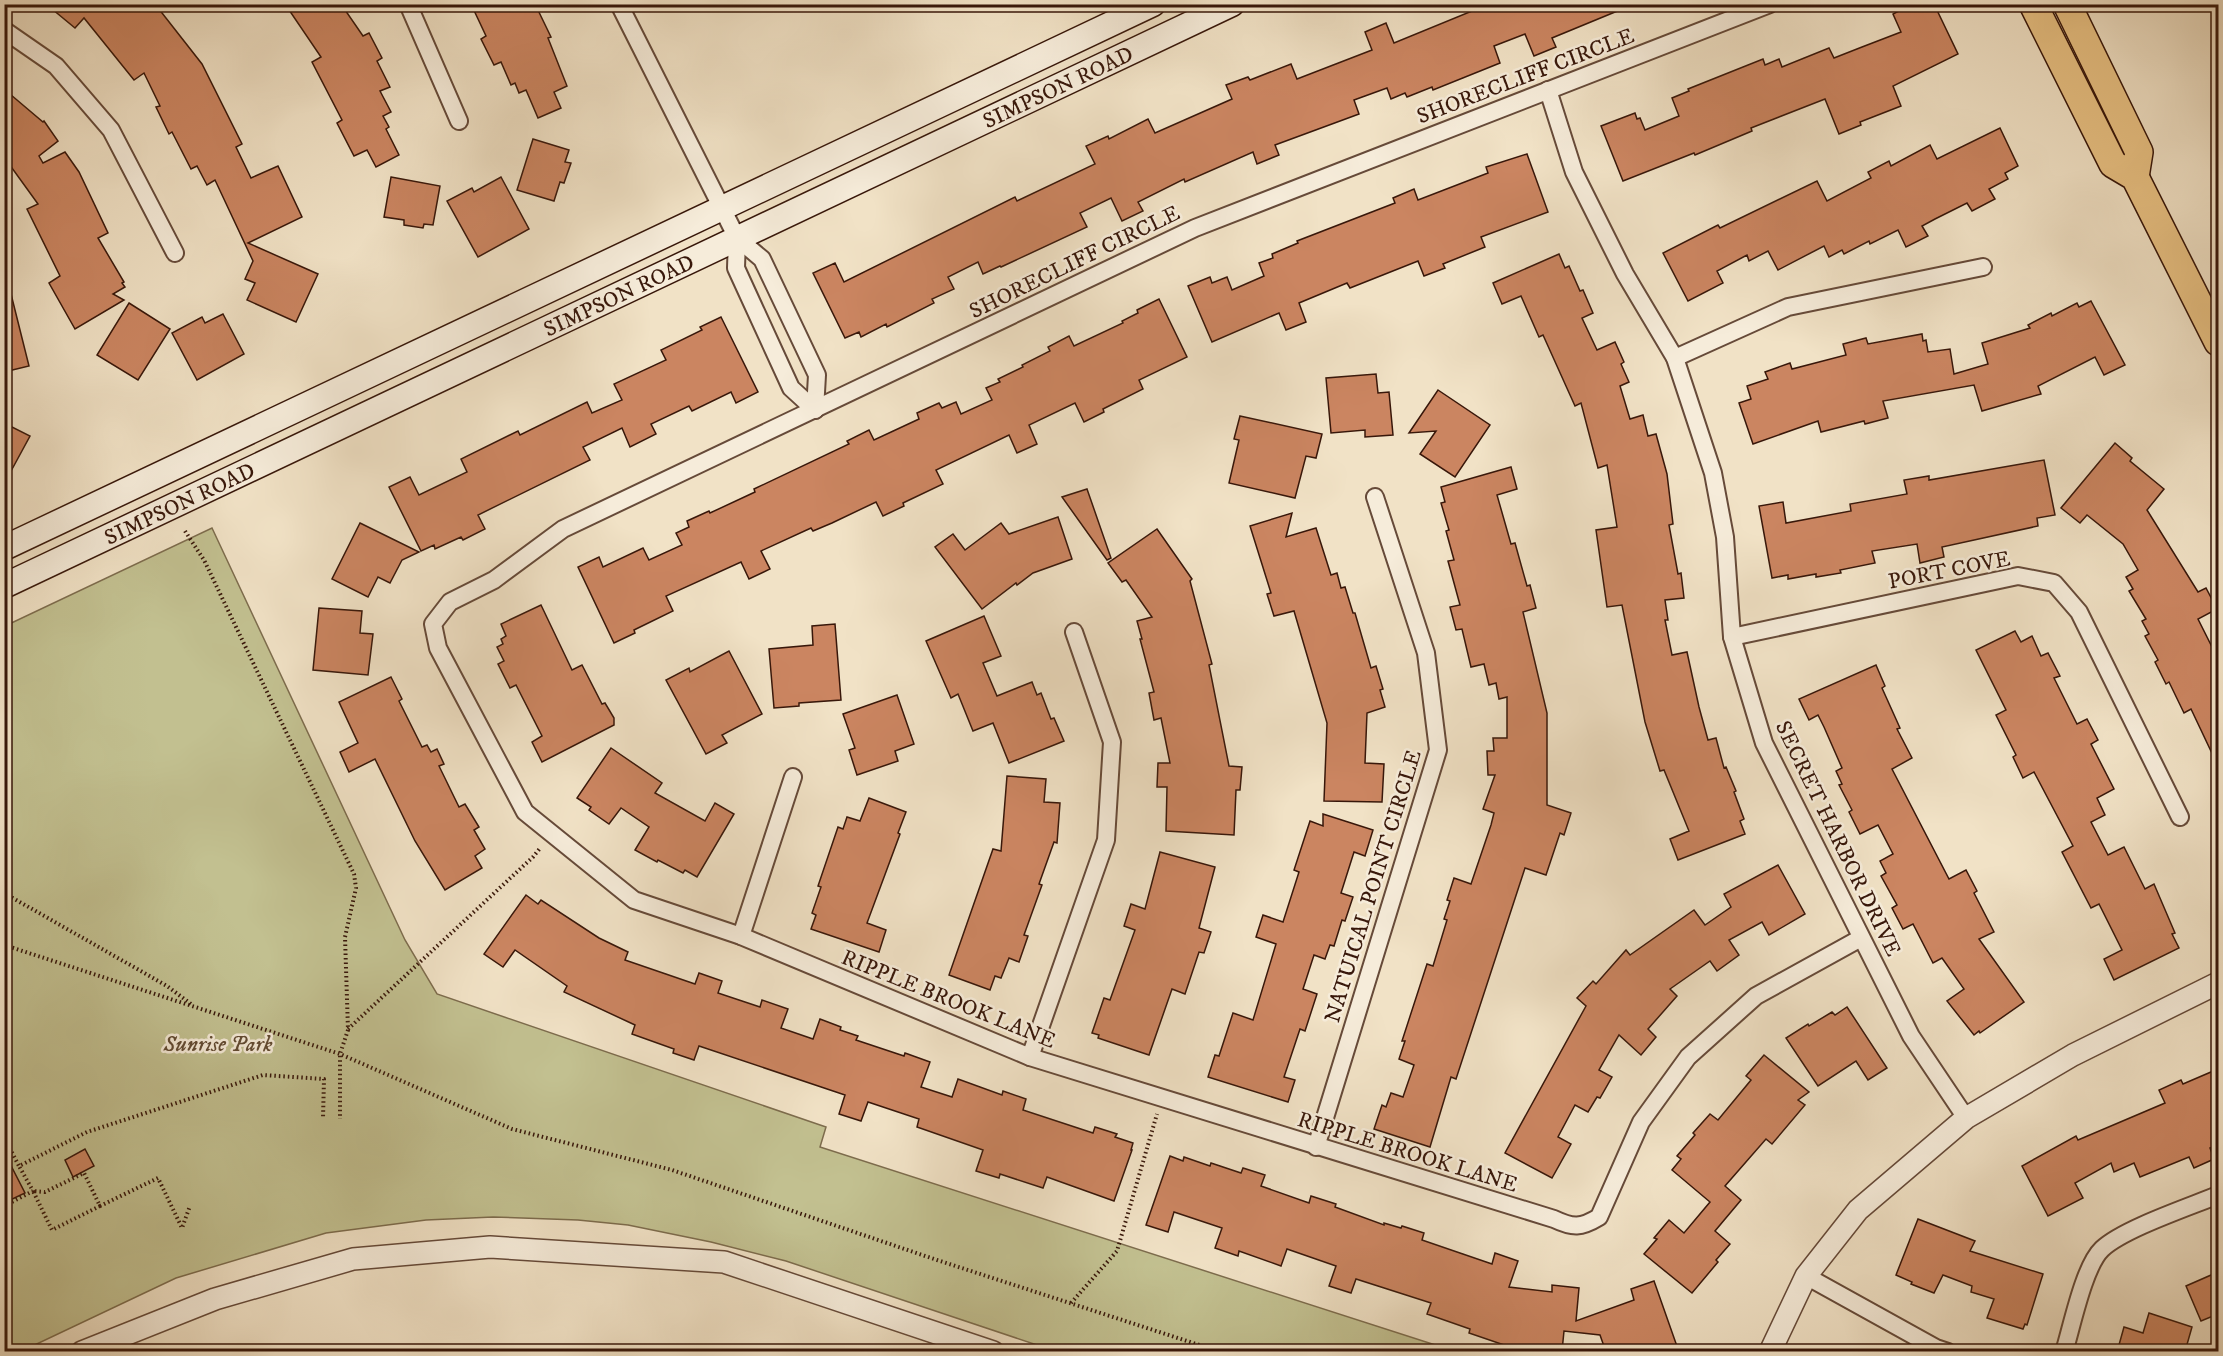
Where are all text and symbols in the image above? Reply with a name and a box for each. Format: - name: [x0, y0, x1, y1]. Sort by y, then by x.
- street label: SHORECLIFF CIRCLE: [1413, 22, 1638, 130]
- street label: SIMPSON ROAD: [979, 41, 1138, 135]
- street label: SHORECLIFF CIRCLE: [965, 200, 1184, 325]
- street label: SIMPSON ROAD: [539, 249, 699, 343]
- street label: SIMPSON ROAD: [100, 457, 260, 551]
- street label: PORT COVE: [1886, 545, 2013, 596]
- street label: SECRET HARBOR DRIVE: [1769, 717, 1906, 961]
- street label: NATUICAL POINT CIRCLE: [1319, 747, 1428, 1026]
- street label: RIPPLE BROOK LANE: [837, 944, 1059, 1055]
- park label: Sunrise Park: [163, 1031, 273, 1058]
- street label: RIPPLE BROOK LANE: [1294, 1106, 1521, 1199]

